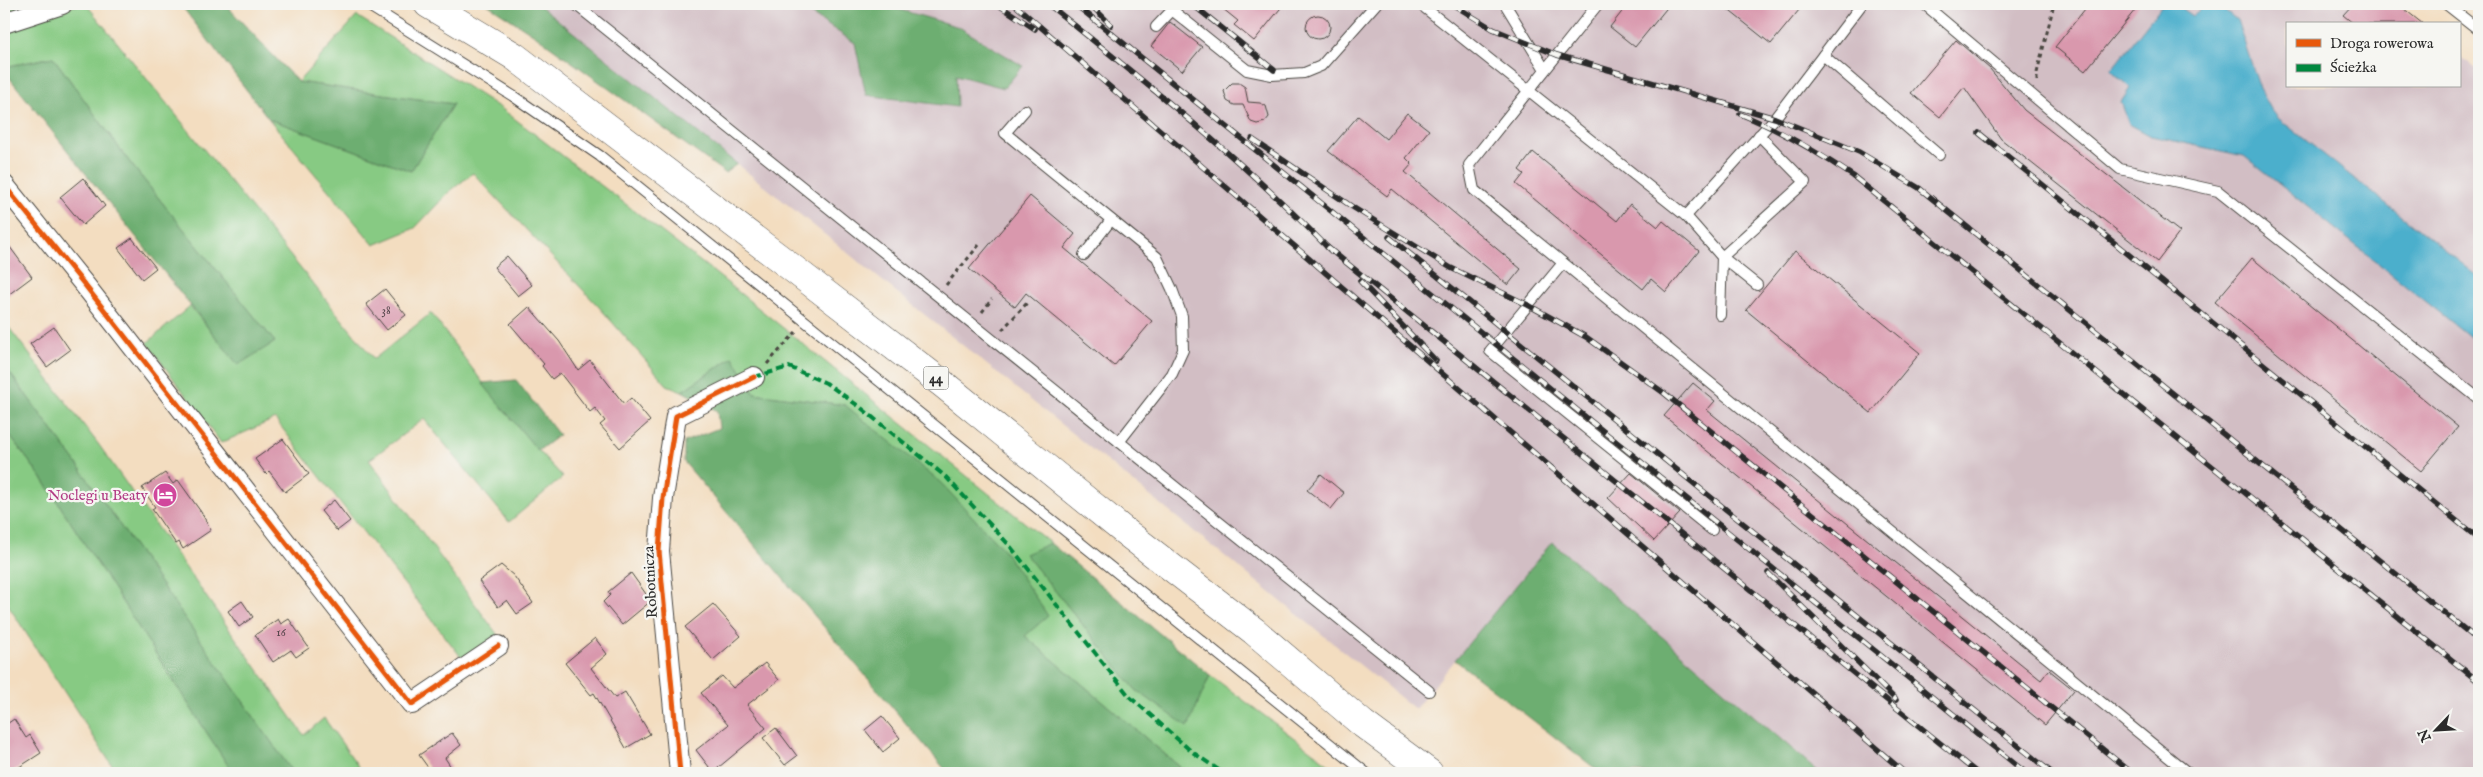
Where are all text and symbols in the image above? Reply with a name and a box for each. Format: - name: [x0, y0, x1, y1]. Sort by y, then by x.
- legend: [2286, 22, 2460, 88]
- text: Droga rowerowa: [2330, 34, 2434, 53]
- text: Ścieżka: [2330, 58, 2377, 77]
- house number: 38: [381, 303, 391, 318]
- road number: 44: [924, 366, 948, 389]
- hotel icon: Noclegi u Beaty: [152, 482, 178, 508]
- place label: Noclegi u Beaty: [48, 486, 149, 505]
- street label: Robotnicza: [639, 545, 662, 619]
- house number: 16: [276, 625, 287, 640]
- north arrow: [2410, 704, 2460, 754]
- text: N: [2414, 726, 2436, 745]

